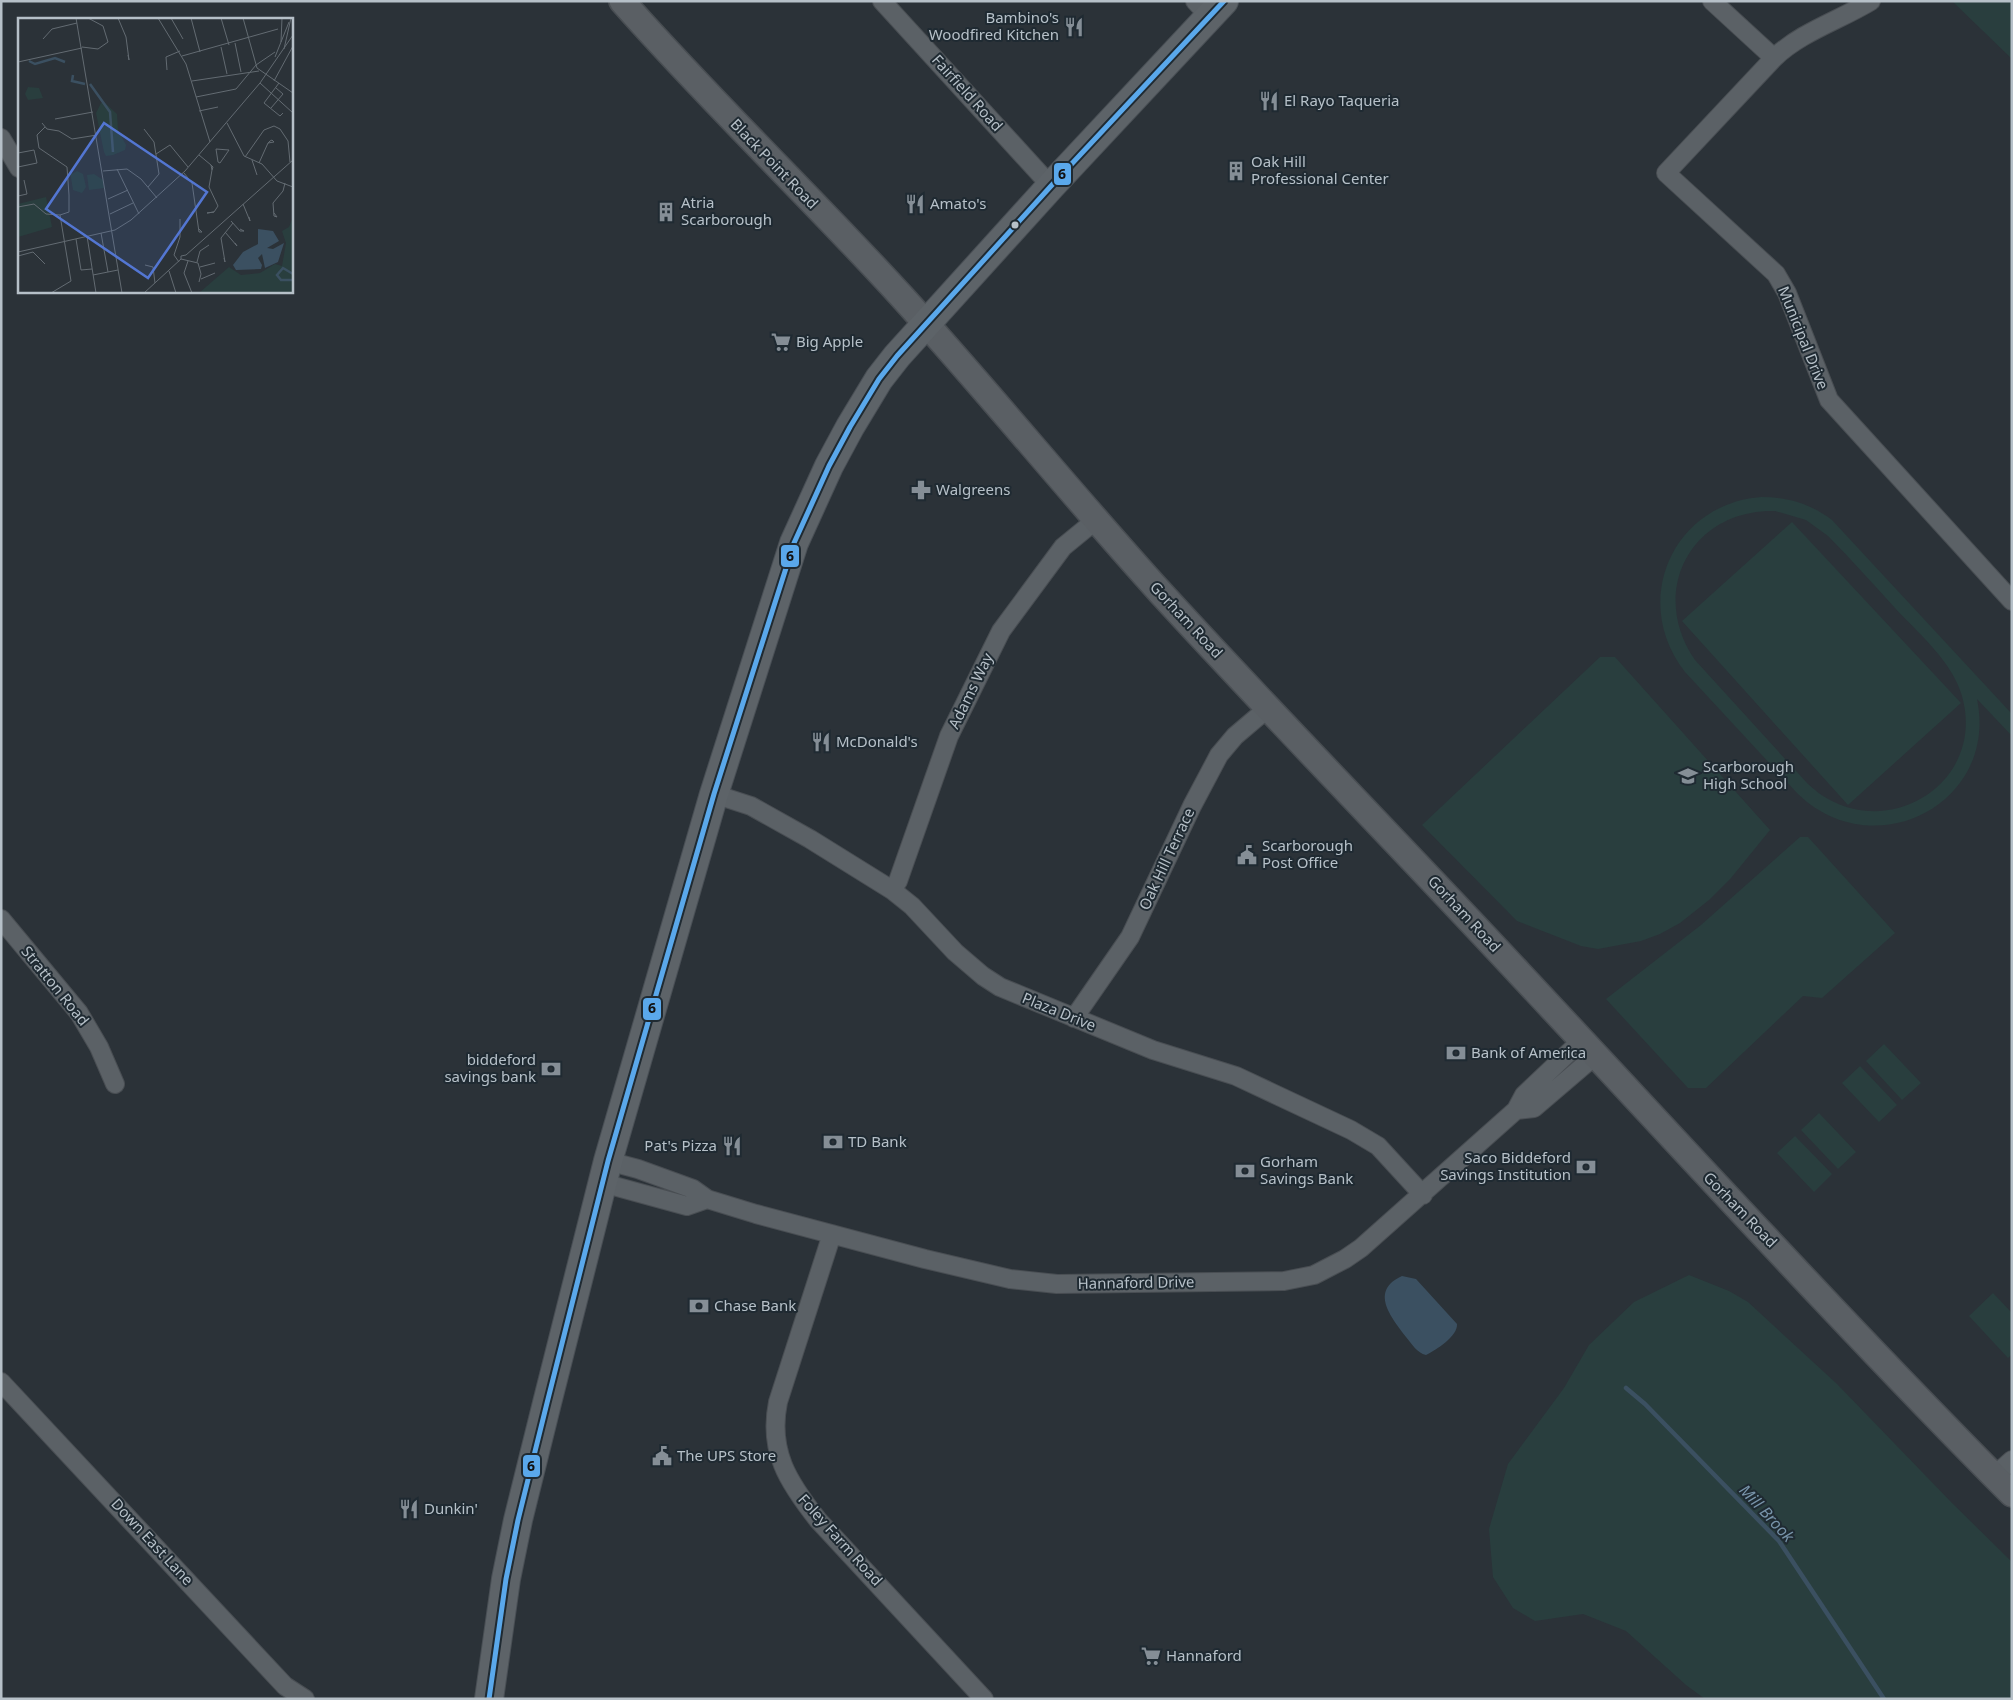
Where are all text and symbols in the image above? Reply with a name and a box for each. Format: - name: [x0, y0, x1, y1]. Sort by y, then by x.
- place label: Bambino's Woodfired Kitchen: [929, 7, 1059, 44]
- restaurant icon: Bambino's Woodfired Kitchen: [1063, 16, 1085, 38]
- inset map: [18, 18, 292, 292]
- street label: Fairfield Road: [928, 50, 1008, 135]
- restaurant icon: El Rayo Taqueria: [1258, 90, 1280, 112]
- place label: El Rayo Taqueria: [1284, 90, 1399, 110]
- street label: Black Point Road: [727, 114, 823, 213]
- place label: Oak Hill Professional Center: [1251, 151, 1389, 188]
- building icon: Oak Hill Professional Center: [1225, 160, 1247, 182]
- line badge: 6: [1053, 162, 1072, 186]
- text: 6: [1058, 164, 1066, 183]
- place label: Atria Scarborough: [681, 192, 772, 229]
- restaurant icon: Amato's: [904, 193, 926, 215]
- place label: Amato's: [930, 193, 986, 213]
- building icon: Atria Scarborough: [655, 201, 677, 223]
- unlabelled marker: [1010, 220, 1020, 230]
- street label: Municipal Drive: [1774, 283, 1834, 392]
- supermarket icon: Big Apple: [770, 331, 792, 353]
- place label: Big Apple: [796, 331, 863, 351]
- pharmacy icon: Walgreens: [910, 479, 932, 501]
- place label: Walgreens: [936, 479, 1010, 499]
- line badge: 6: [780, 544, 800, 568]
- text: 6: [786, 546, 794, 565]
- street label: Gorham Road: [1146, 577, 1227, 662]
- street label: Adams Way: [943, 649, 997, 732]
- restaurant icon: McDonald's: [810, 731, 832, 753]
- place label: McDonald's: [836, 731, 918, 751]
- place label: Scarborough High School: [1703, 756, 1794, 793]
- school or university icon: Scarborough High School: [1677, 765, 1699, 787]
- street label: Oak Hill Terrace: [1134, 804, 1199, 913]
- place label: Scarborough Post Office: [1262, 835, 1353, 872]
- public building icon: Scarborough Post Office: [1236, 844, 1258, 866]
- street label: Gorham Road: [1424, 871, 1505, 956]
- street label: Stratton Road: [17, 941, 94, 1029]
- street label: Plaza Drive: [1020, 987, 1099, 1035]
- line badge: 6: [642, 997, 662, 1021]
- text: 6: [648, 998, 656, 1017]
- bank icon: Bank of America: [1445, 1042, 1467, 1064]
- place label: Bank of America: [1471, 1042, 1586, 1062]
- place label: biddeford savings bank: [444, 1049, 536, 1086]
- bank icon: biddeford savings bank: [540, 1058, 562, 1080]
- bank icon: TD Bank: [822, 1131, 844, 1153]
- place label: TD Bank: [848, 1131, 907, 1151]
- place label: Pat's Pizza: [644, 1135, 717, 1155]
- restaurant icon: Pat's Pizza: [721, 1135, 743, 1157]
- place label: Saco Biddeford Savings Institution: [1440, 1147, 1571, 1184]
- place label: Gorham Savings Bank: [1260, 1151, 1353, 1188]
- bank icon: Saco Biddeford Savings Institution: [1575, 1156, 1597, 1178]
- bank icon: Gorham Savings Bank: [1234, 1160, 1256, 1182]
- street label: Gorham Road: [1700, 1167, 1782, 1251]
- street label: Hannaford Drive: [1077, 1271, 1195, 1293]
- bank icon: Chase Bank: [688, 1295, 710, 1317]
- place label: Chase Bank: [714, 1295, 796, 1315]
- public building icon: The UPS Store: [651, 1445, 673, 1467]
- place label: The UPS Store: [677, 1445, 776, 1465]
- line badge: 6: [522, 1454, 541, 1478]
- text: 6: [527, 1456, 535, 1475]
- water label: Mill Brook: [1735, 1479, 1800, 1547]
- street label: Foley Farm Road: [794, 1489, 887, 1589]
- street label: Down East Lane: [107, 1494, 198, 1589]
- restaurant icon: Dunkin': [398, 1498, 420, 1520]
- place label: Dunkin': [424, 1498, 478, 1518]
- supermarket icon: Hannaford: [1140, 1645, 1162, 1667]
- place label: Hannaford: [1166, 1645, 1242, 1665]

